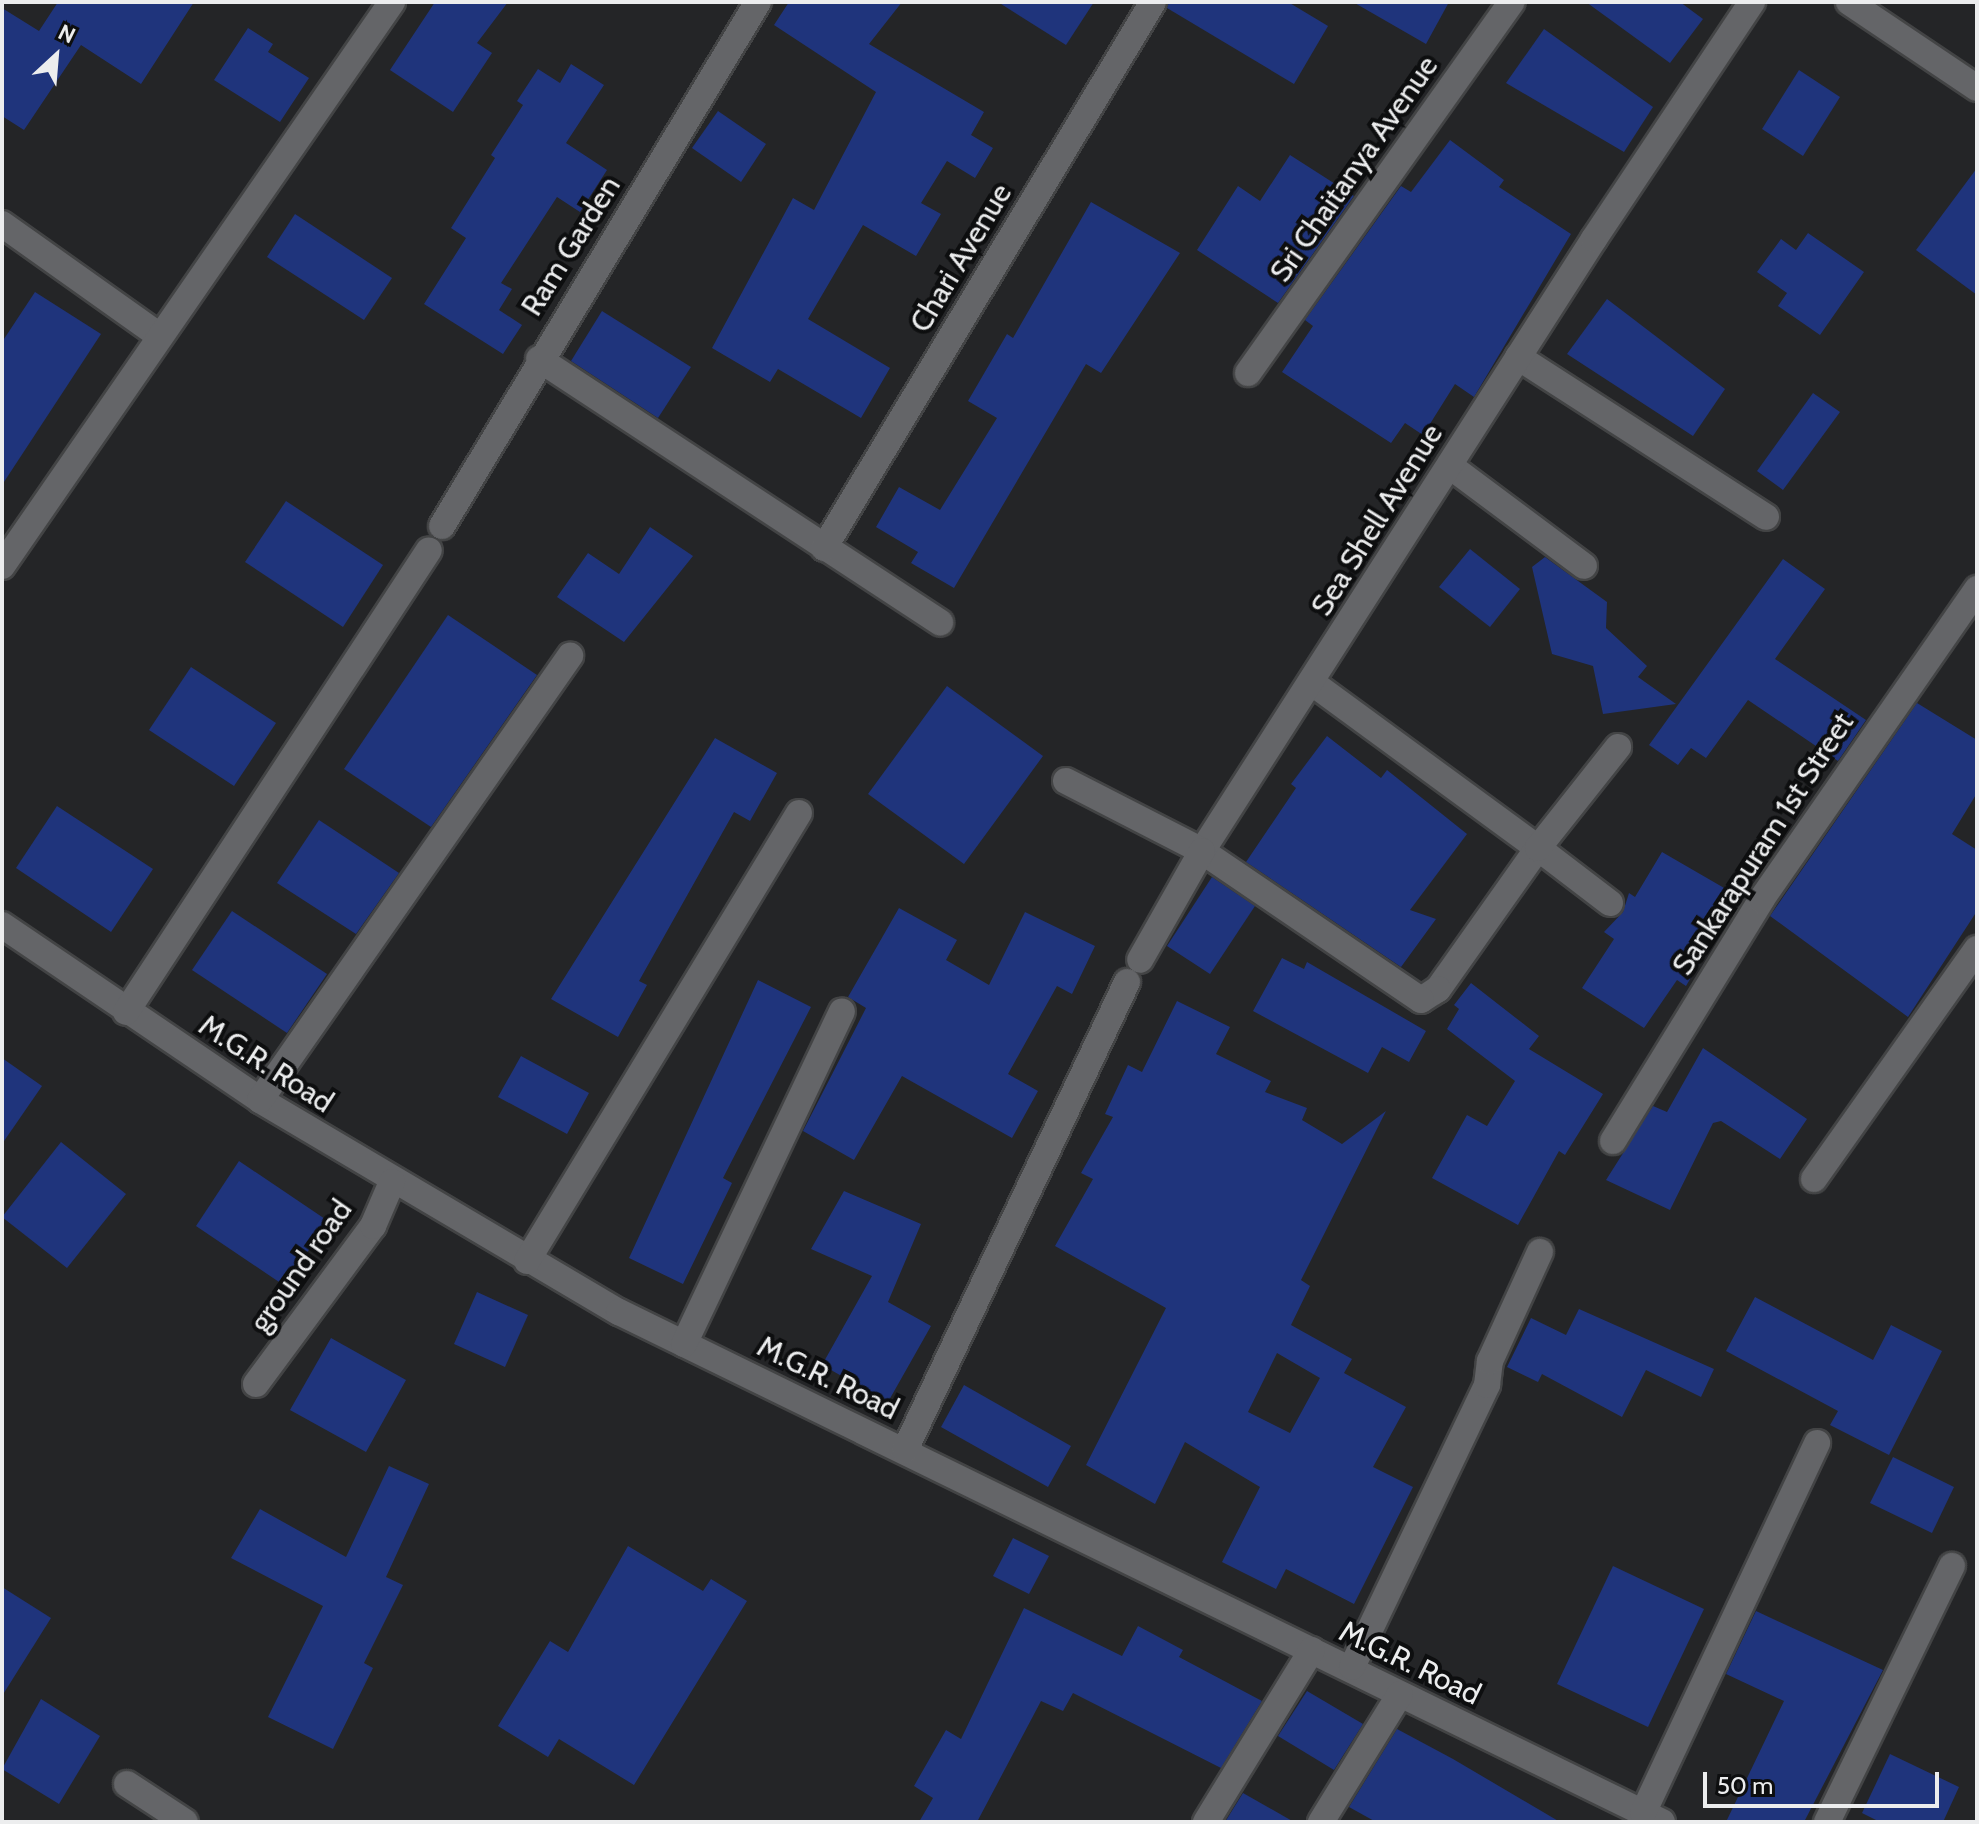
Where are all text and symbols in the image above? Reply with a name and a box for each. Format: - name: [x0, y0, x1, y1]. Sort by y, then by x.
- north arrow: [16, 16, 96, 96]
- text: N: [54, 18, 80, 50]
- street label: Sri Chaitanya Avenue: [1263, 49, 1445, 289]
- street label: Ram Garden: [514, 170, 628, 322]
- street label: Chari Avenue: [903, 177, 1019, 339]
- street label: Sea Shell Avenue: [1304, 418, 1450, 622]
- street label: Sankarapuram 1st Street: [1665, 706, 1861, 982]
- street label: M.G.R. Road: [192, 1007, 340, 1121]
- street label: ground road: [242, 1193, 360, 1339]
- street label: M.G.R. Road: [751, 1328, 905, 1428]
- street label: M.G.R. Road: [1333, 1613, 1487, 1713]
- scale bar: [1707, 1756, 1943, 1806]
- text: 50 m: [1717, 1771, 1773, 1800]

